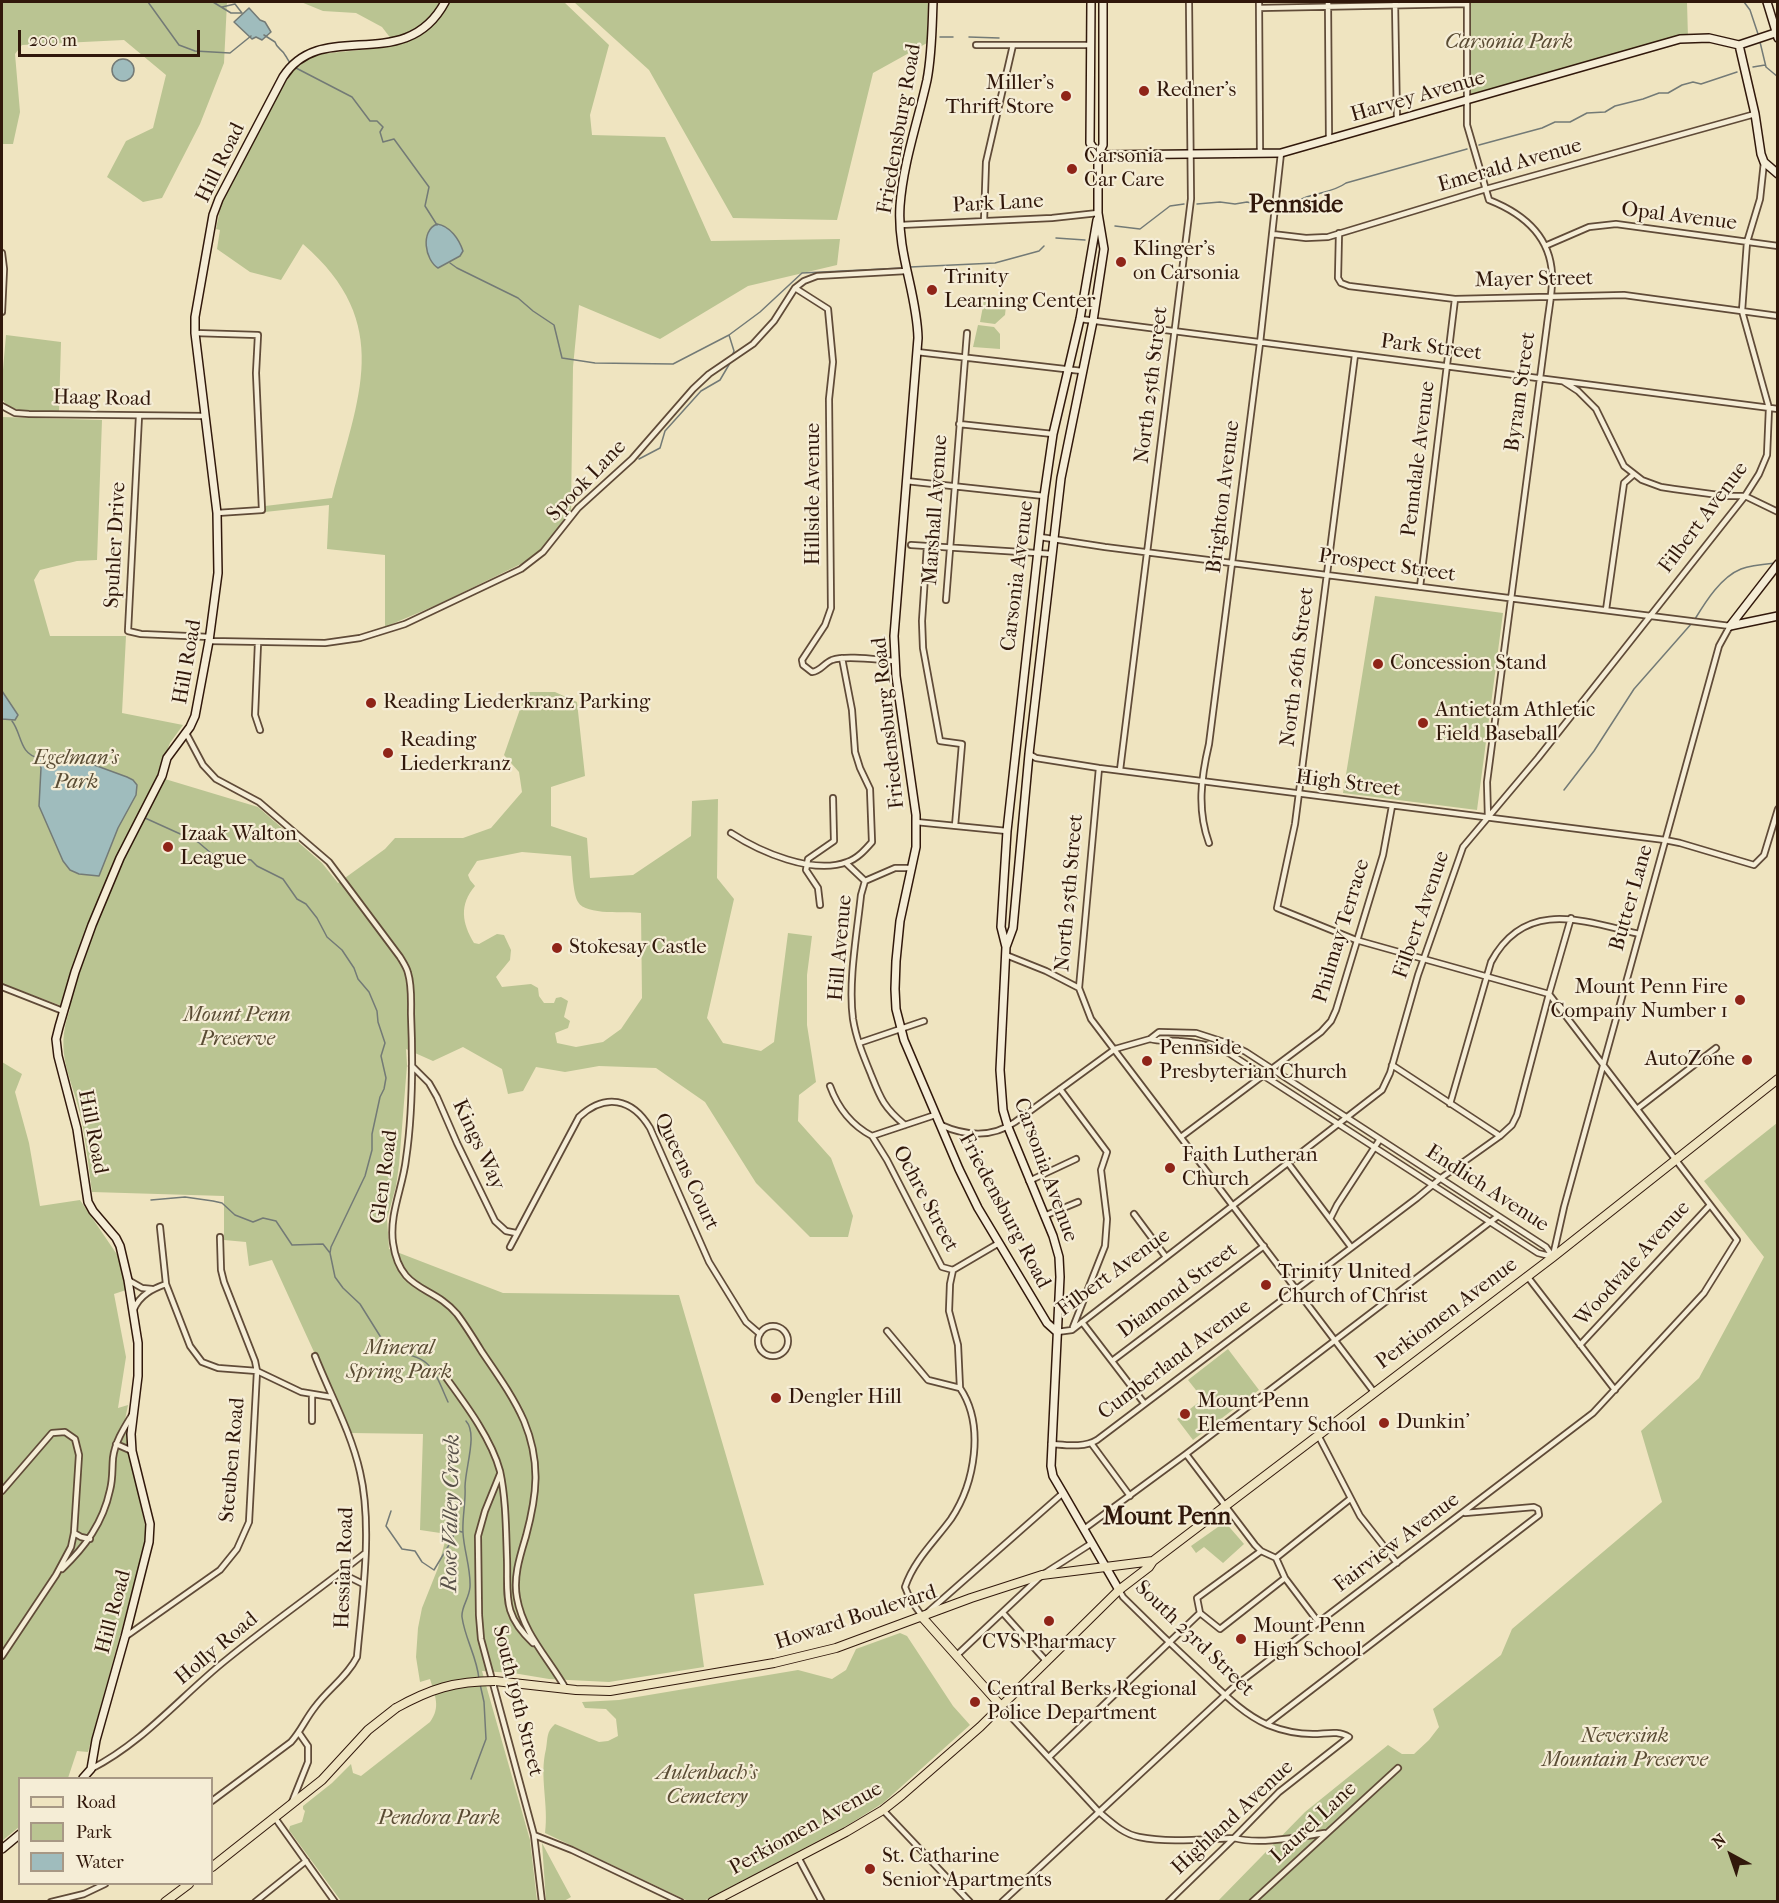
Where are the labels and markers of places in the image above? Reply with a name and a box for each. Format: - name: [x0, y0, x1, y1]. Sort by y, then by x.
- place label: Miller's Thrift Store: [946, 71, 1054, 121]
- place label: Redner's: [1156, 78, 1236, 104]
- marker: Redner's: [1137, 84, 1151, 98]
- marker: Miller's Thrift Store: [1059, 89, 1073, 103]
- place label: Carsonia Car Care: [1084, 144, 1164, 194]
- marker: Carsonia Car Care: [1065, 162, 1079, 176]
- place label: Klinger's on Carsonia: [1133, 237, 1239, 287]
- marker: Klinger's on Carsonia: [1114, 255, 1128, 269]
- place label: Trinity Learning Center: [944, 265, 1095, 315]
- marker: Trinity Learning Center: [925, 283, 939, 297]
- place label: Concession Stand: [1390, 651, 1547, 677]
- marker: Concession Stand: [1371, 657, 1385, 671]
- place label: Reading Liederkranz Parking: [383, 690, 650, 716]
- marker: Reading Liederkranz Parking: [364, 696, 378, 710]
- place label: Antietam Athletic Field Baseball: [1435, 698, 1595, 748]
- marker: Antietam Athletic Field Baseball: [1416, 716, 1430, 730]
- place label: Reading Liederkranz: [400, 728, 511, 778]
- marker: Reading Liederkranz: [381, 746, 395, 760]
- place label: Izaak Walton League: [180, 822, 297, 872]
- marker: Izaak Walton League: [161, 840, 175, 854]
- place label: Stokesay Castle: [569, 935, 707, 961]
- marker: Stokesay Castle: [550, 941, 564, 955]
- place label: Mount Penn Fire Company Number 1: [1550, 975, 1728, 1025]
- marker: Mount Penn Fire Company Number 1: [1733, 993, 1747, 1007]
- place label: Pennside Presbyterian Church: [1159, 1036, 1347, 1086]
- place label: AutoZone: [1645, 1047, 1735, 1073]
- marker: AutoZone: [1740, 1053, 1754, 1067]
- marker: Pennside Presbyterian Church: [1140, 1054, 1154, 1068]
- place label: Faith Lutheran Church: [1182, 1143, 1318, 1193]
- marker: Faith Lutheran Church: [1163, 1161, 1177, 1175]
- place label: Trinity United Church of Christ: [1278, 1260, 1428, 1310]
- marker: Trinity United Church of Christ: [1259, 1278, 1273, 1292]
- place label: Dengler Hill: [788, 1385, 902, 1411]
- place label: Mount Penn Elementary School: [1197, 1389, 1366, 1439]
- marker: Dengler Hill: [769, 1391, 783, 1405]
- marker: Mount Penn Elementary School: [1178, 1407, 1192, 1421]
- place label: Dunkin': [1396, 1410, 1470, 1436]
- marker: Dunkin': [1377, 1416, 1391, 1430]
- marker: CVS Pharmacy: [1042, 1614, 1056, 1628]
- place label: Mount Penn High School: [1253, 1614, 1365, 1664]
- place label: CVS Pharmacy: [982, 1630, 1116, 1656]
- marker: Mount Penn High School: [1234, 1632, 1248, 1646]
- place label: Central Berks Regional Police Department: [987, 1677, 1197, 1727]
- marker: Central Berks Regional Police Department: [968, 1695, 982, 1709]
- place label: St. Catharine Senior Apartments: [882, 1844, 1052, 1894]
- marker: St. Catharine Senior Apartments: [863, 1862, 877, 1876]

